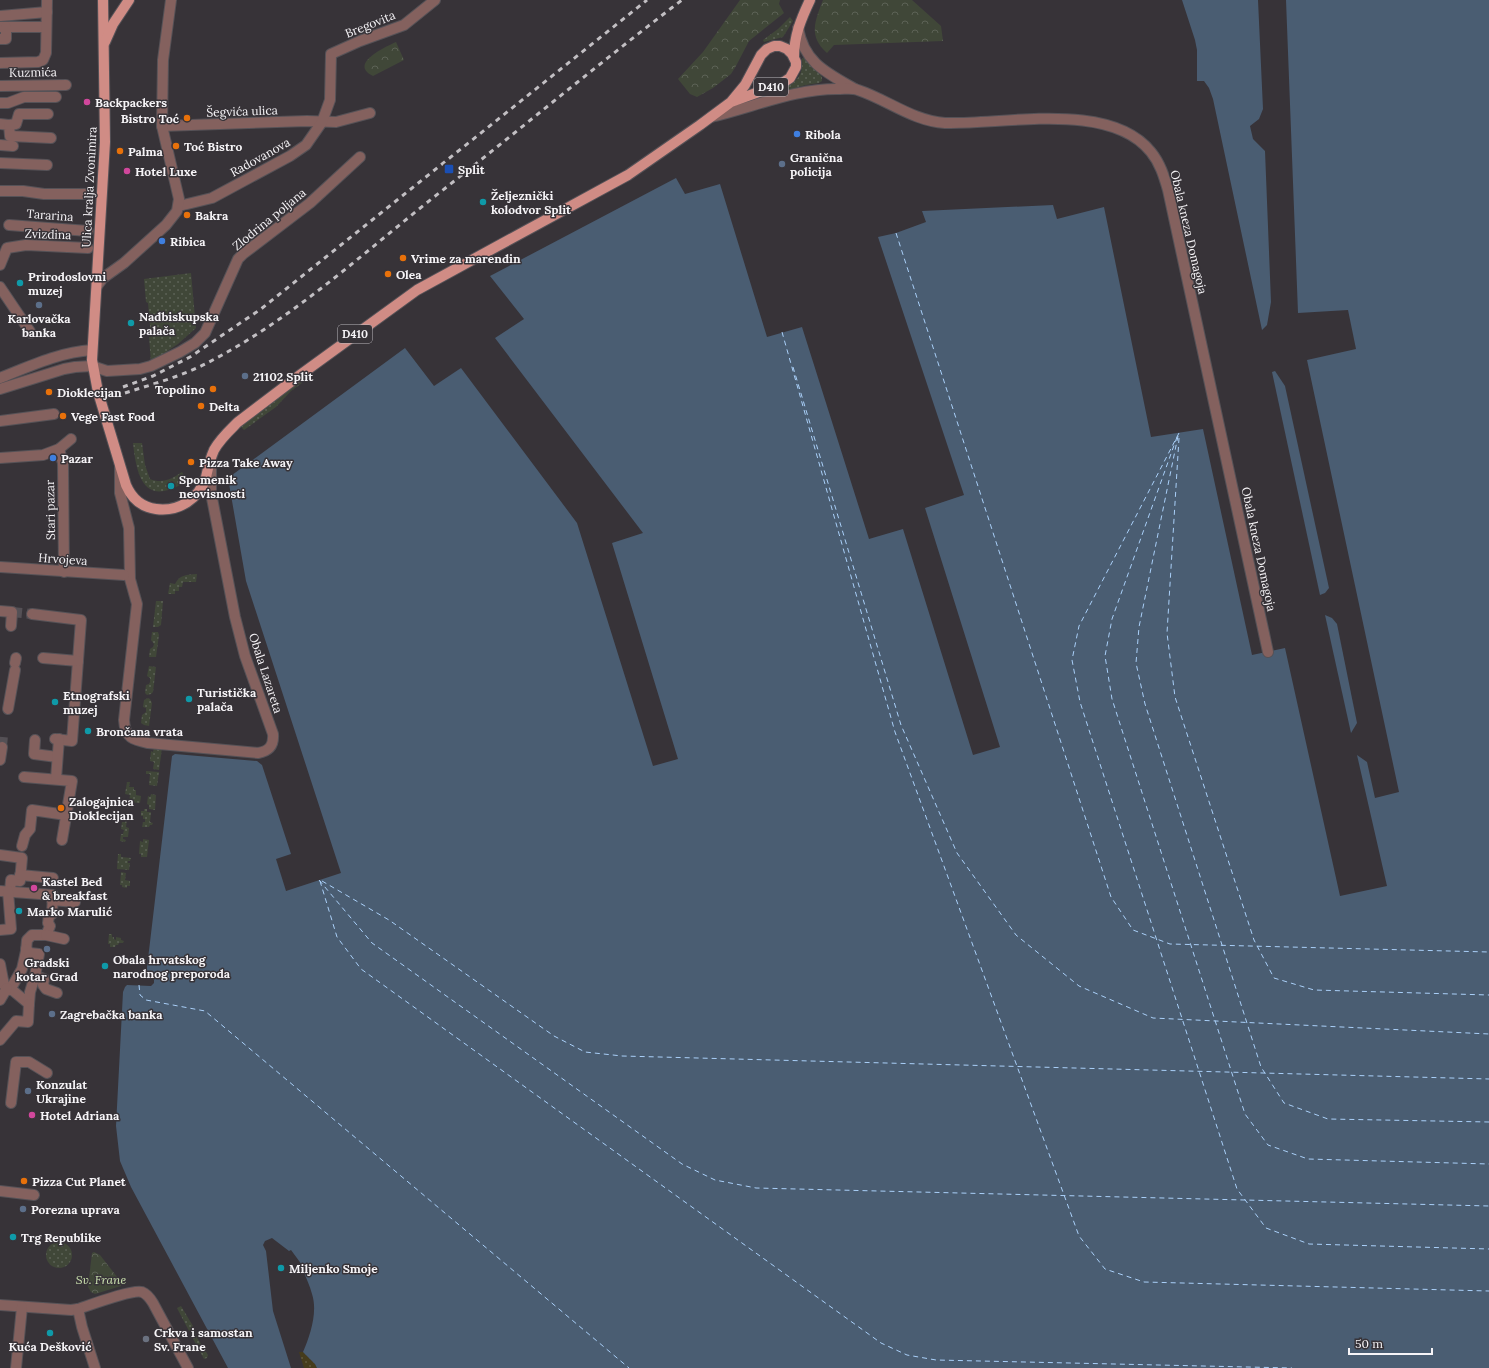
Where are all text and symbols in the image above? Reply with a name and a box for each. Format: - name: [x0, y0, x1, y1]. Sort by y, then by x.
- street label: Bregovita: [343, 7, 397, 41]
- street label: Kuzmića: [9, 64, 57, 80]
- road number: D410: [754, 78, 788, 96]
- place label: Backpackers: [95, 95, 167, 110]
- marker: Backpackers: [82, 97, 92, 107]
- street label: Šegvića ulica: [206, 102, 278, 120]
- place label: Bistro Toć: [121, 111, 180, 126]
- marker: Bistro Toć: [182, 113, 192, 123]
- street label: Ulica kralja Zvonimira: [78, 126, 100, 248]
- place label: Ribola: [805, 127, 842, 142]
- marker: Ribola: [792, 129, 802, 139]
- street label: Radovanova: [227, 134, 293, 180]
- place label: Toć Bistro: [184, 139, 243, 154]
- marker: Toć Bistro: [171, 141, 181, 151]
- place label: Palma: [128, 144, 164, 159]
- marker: Palma: [115, 146, 125, 156]
- place label: Granična policija: [790, 150, 843, 179]
- marker: Granična policija: [777, 159, 787, 169]
- place label: Split: [458, 162, 486, 177]
- marker: Split: [443, 163, 455, 175]
- place label: Hotel Luxe: [135, 164, 197, 179]
- marker: Hotel Luxe: [122, 166, 132, 176]
- street label: Obala kneza Domagoja: [1167, 169, 1211, 295]
- street label: Zlodrina poljana: [229, 185, 309, 253]
- place label: Željeznički kolodvor Split: [491, 188, 572, 217]
- marker: Željeznički kolodvor Split: [478, 197, 488, 207]
- street label: Tararina: [26, 206, 74, 224]
- place label: Bakra: [195, 208, 229, 223]
- marker: Bakra: [182, 210, 192, 220]
- street label: Zvizdina: [24, 226, 72, 242]
- place label: Ribica: [170, 234, 206, 249]
- marker: Ribica: [157, 236, 167, 246]
- place label: Vrime za marendin: [411, 251, 521, 266]
- marker: Vrime za marendin: [398, 253, 408, 263]
- place label: Olea: [396, 267, 422, 282]
- place label: Prirodoslovni muzej: [28, 269, 106, 298]
- marker: Olea: [383, 269, 393, 279]
- marker: Prirodoslovni muzej: [15, 278, 25, 288]
- marker: Karlovačka banka: [34, 300, 44, 310]
- place label: Nadbiskupska palača: [139, 309, 220, 338]
- place label: Karlovačka banka: [7, 311, 71, 340]
- marker: Nadbiskupska palača: [126, 318, 136, 328]
- road number: D410: [338, 325, 372, 343]
- place label: 21102 Split: [253, 369, 314, 384]
- marker: 21102 Split: [240, 371, 250, 381]
- place label: Topolino: [155, 382, 205, 397]
- marker: Topolino: [208, 384, 218, 394]
- place label: Dioklecijan: [57, 385, 122, 400]
- marker: Dioklecijan: [44, 387, 54, 397]
- place label: Delta: [209, 399, 240, 414]
- marker: Delta: [196, 401, 206, 411]
- place label: Vege Fast Food: [71, 409, 155, 424]
- marker: Vege Fast Food: [58, 411, 68, 421]
- place label: Pazar: [61, 451, 93, 466]
- marker: Pazar: [48, 453, 58, 463]
- place label: Pizza Take Away: [199, 455, 293, 470]
- marker: Pizza Take Away: [186, 457, 196, 467]
- place label: Spomenik neovisnosti: [179, 472, 245, 501]
- street label: Stari pazar: [42, 479, 58, 540]
- marker: Spomenik neovisnosti: [166, 481, 176, 491]
- street label: Obala kneza Domagoja: [1238, 485, 1280, 613]
- street label: Hrvojeva: [38, 550, 88, 568]
- street label: Obala Lazareta: [246, 631, 286, 715]
- place label: Turistička palača: [197, 685, 257, 714]
- place label: Etnografski muzej: [63, 688, 130, 717]
- marker: Turistička palača: [184, 694, 194, 704]
- marker: Etnografski muzej: [50, 697, 60, 707]
- place label: Brončana vrata: [96, 724, 184, 739]
- marker: Brončana vrata: [83, 726, 93, 736]
- place label: Zalogajnica Dioklecijan: [69, 794, 134, 823]
- marker: Zalogajnica Dioklecijan: [56, 803, 66, 813]
- place label: Kastel Bed & breakfast: [42, 874, 108, 903]
- marker: Kastel Bed & breakfast: [29, 883, 39, 893]
- place label: Marko Marulić: [27, 904, 113, 919]
- marker: Marko Marulić: [14, 906, 24, 916]
- marker: Gradski kotar Grad: [42, 944, 52, 954]
- place label: Obala hrvatskog narodnog preporoda: [113, 952, 231, 981]
- place label: Gradski kotar Grad: [16, 955, 78, 984]
- marker: Obala hrvatskog narodnog preporoda: [100, 961, 110, 971]
- place label: Zagrebačka banka: [60, 1007, 163, 1022]
- marker: Zagrebačka banka: [47, 1009, 57, 1019]
- place label: Konzulat Ukrajine: [36, 1077, 88, 1106]
- marker: Konzulat Ukrajine: [23, 1086, 33, 1096]
- place label: Hotel Adriana: [40, 1108, 120, 1123]
- marker: Hotel Adriana: [27, 1110, 37, 1120]
- place label: Pizza Cut Planet: [32, 1174, 127, 1189]
- marker: Pizza Cut Planet: [19, 1176, 29, 1186]
- place label: Porezna uprava: [31, 1202, 121, 1217]
- marker: Porezna uprava: [18, 1204, 28, 1214]
- place label: Trg Republike: [21, 1230, 102, 1245]
- marker: Trg Republike: [8, 1232, 18, 1242]
- place label: Miljenko Smoje: [289, 1261, 378, 1276]
- marker: Miljenko Smoje: [276, 1263, 286, 1273]
- park label: Sv. Frane: [76, 1272, 126, 1287]
- place label: Crkva i samostan Sv. Frane: [154, 1325, 253, 1354]
- marker: Kuća Dešković: [45, 1328, 55, 1338]
- scale bar: [1349, 1330, 1432, 1356]
- marker: Crkva i samostan Sv. Frane: [141, 1334, 151, 1344]
- text: 50 m: [1355, 1336, 1383, 1351]
- place label: Kuća Dešković: [9, 1339, 92, 1354]

